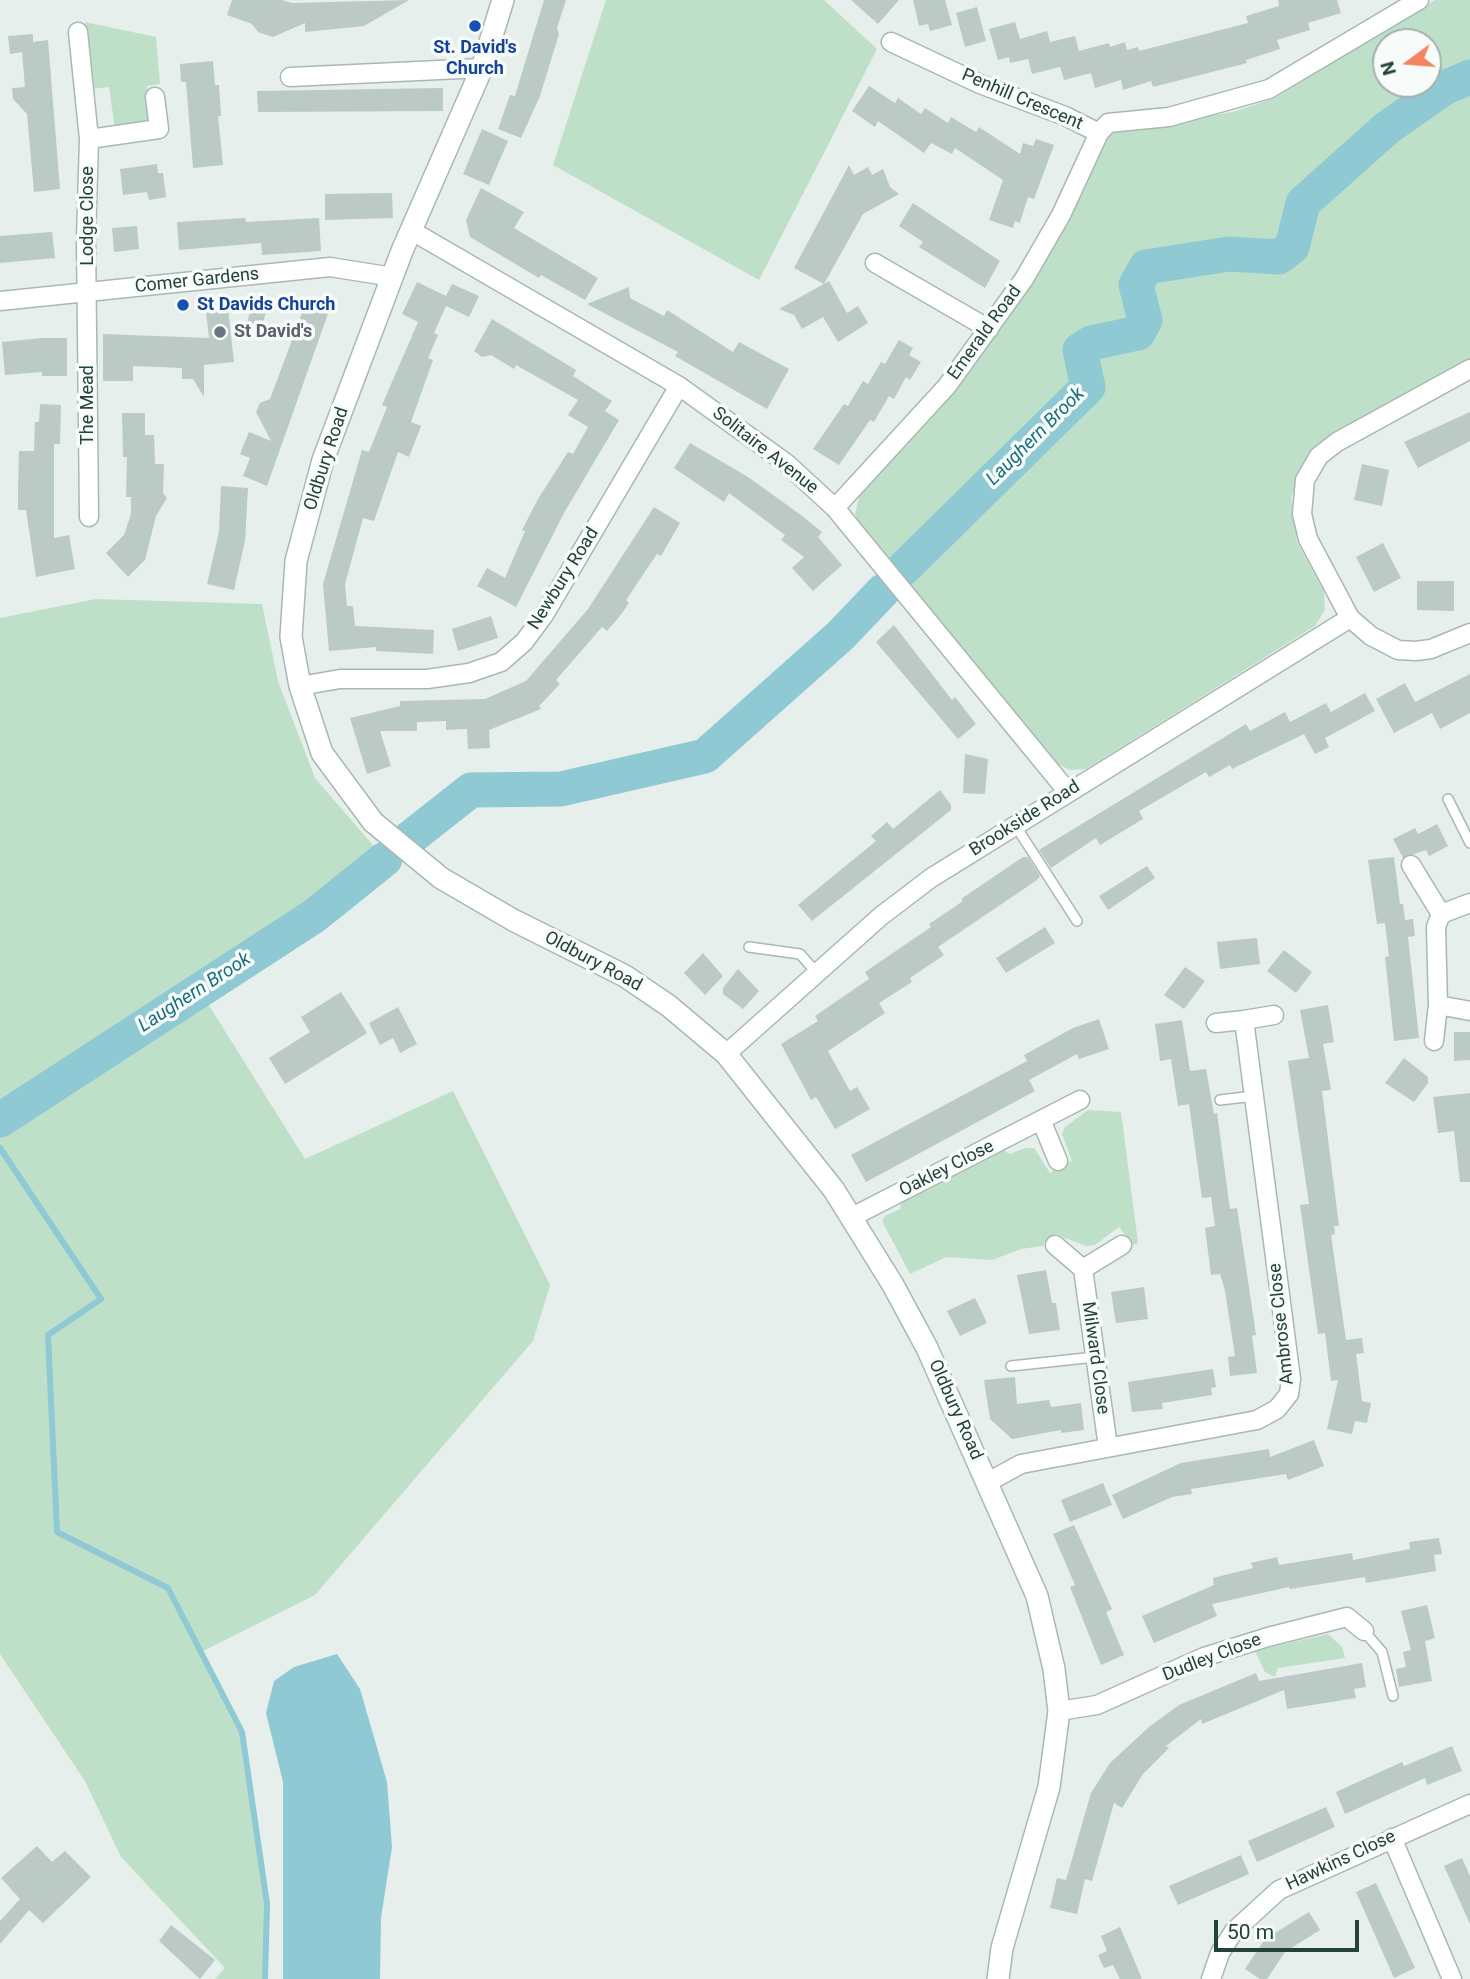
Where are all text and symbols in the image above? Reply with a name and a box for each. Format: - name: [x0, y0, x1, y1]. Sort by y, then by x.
- marker: St. David's Church: [467, 18, 483, 34]
- north arrow: [1372, 28, 1442, 98]
- place label: St. David's Church: [433, 37, 517, 80]
- text: N: [1375, 59, 1401, 78]
- street label: Penhill Crescent: [958, 65, 1086, 135]
- street label: Lodge Close: [77, 166, 99, 266]
- street label: Comer Gardens: [134, 264, 260, 298]
- street label: Emerald Road: [944, 282, 1026, 384]
- place label: St Davids Church: [197, 294, 335, 316]
- marker: St Davids Church: [175, 297, 191, 313]
- place label: St David's: [234, 321, 312, 343]
- marker: St David's: [212, 324, 228, 340]
- street label: The Mead: [77, 365, 99, 445]
- water label: Laughern Brook: [982, 383, 1090, 491]
- street label: Solitaire Avenue: [708, 403, 822, 499]
- street label: Oldbury Road: [300, 405, 354, 513]
- street label: Newbury Road: [524, 524, 604, 634]
- street label: Brookside Road: [966, 776, 1084, 862]
- street label: Oldbury Road: [540, 927, 646, 997]
- water label: Laughern Brook: [135, 948, 255, 1038]
- street label: Oakley Close: [896, 1136, 998, 1202]
- street label: Ambrose Close: [1265, 1262, 1299, 1386]
- street label: Milward Close: [1076, 1300, 1114, 1416]
- street label: Oldbury Road: [923, 1357, 987, 1463]
- street label: Dudley Close: [1160, 1629, 1264, 1687]
- street label: Hawkins Close: [1283, 1826, 1399, 1896]
- scale bar: [1218, 1906, 1363, 1950]
- text: 50 m: [1227, 1920, 1274, 1944]

